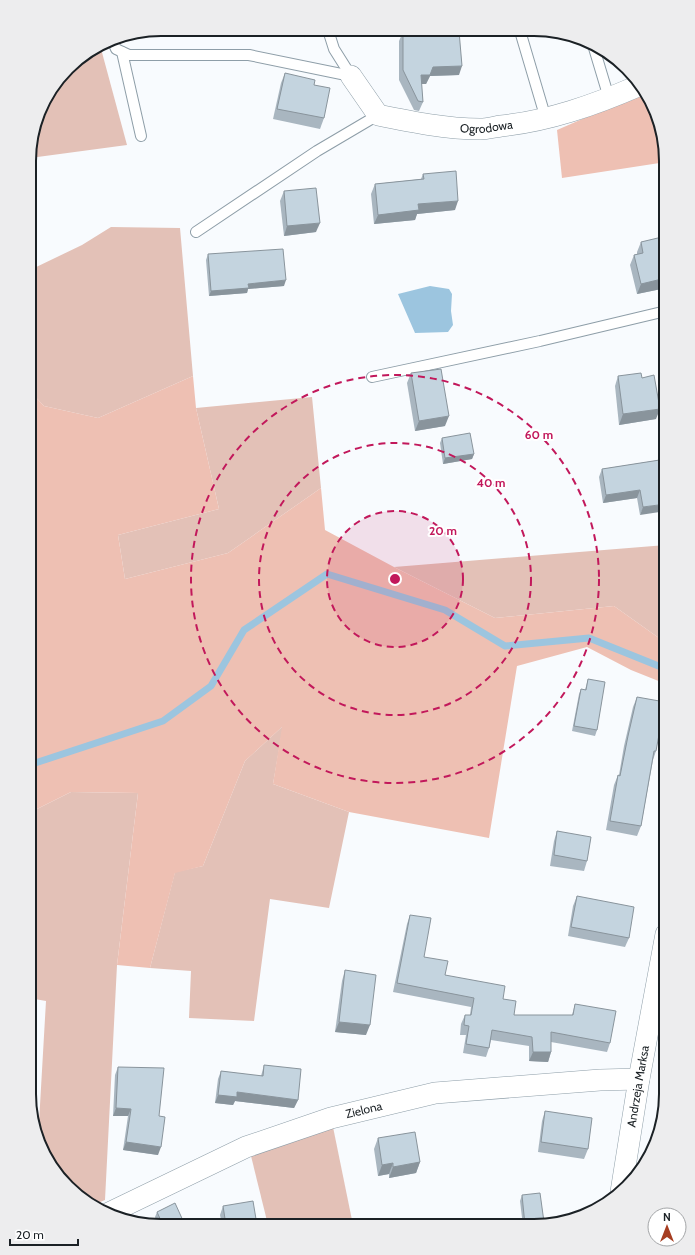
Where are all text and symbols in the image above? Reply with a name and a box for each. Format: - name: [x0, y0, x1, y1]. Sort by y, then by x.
- street label: Ogrodowa: [460, 117, 514, 136]
- text: 60 m: [525, 427, 553, 442]
- text: 40 m: [476, 475, 506, 490]
- text: 20 m: [429, 523, 457, 538]
- centre of rings: [388, 572, 402, 586]
- street label: Andrzeja Marksa: [623, 1044, 652, 1128]
- street label: Zielona: [344, 1098, 384, 1121]
- north arrow: [647, 1207, 687, 1247]
- text: N: [663, 1210, 671, 1224]
- scale bar: [10, 1221, 78, 1247]
- text: 20 m: [16, 1227, 44, 1242]

